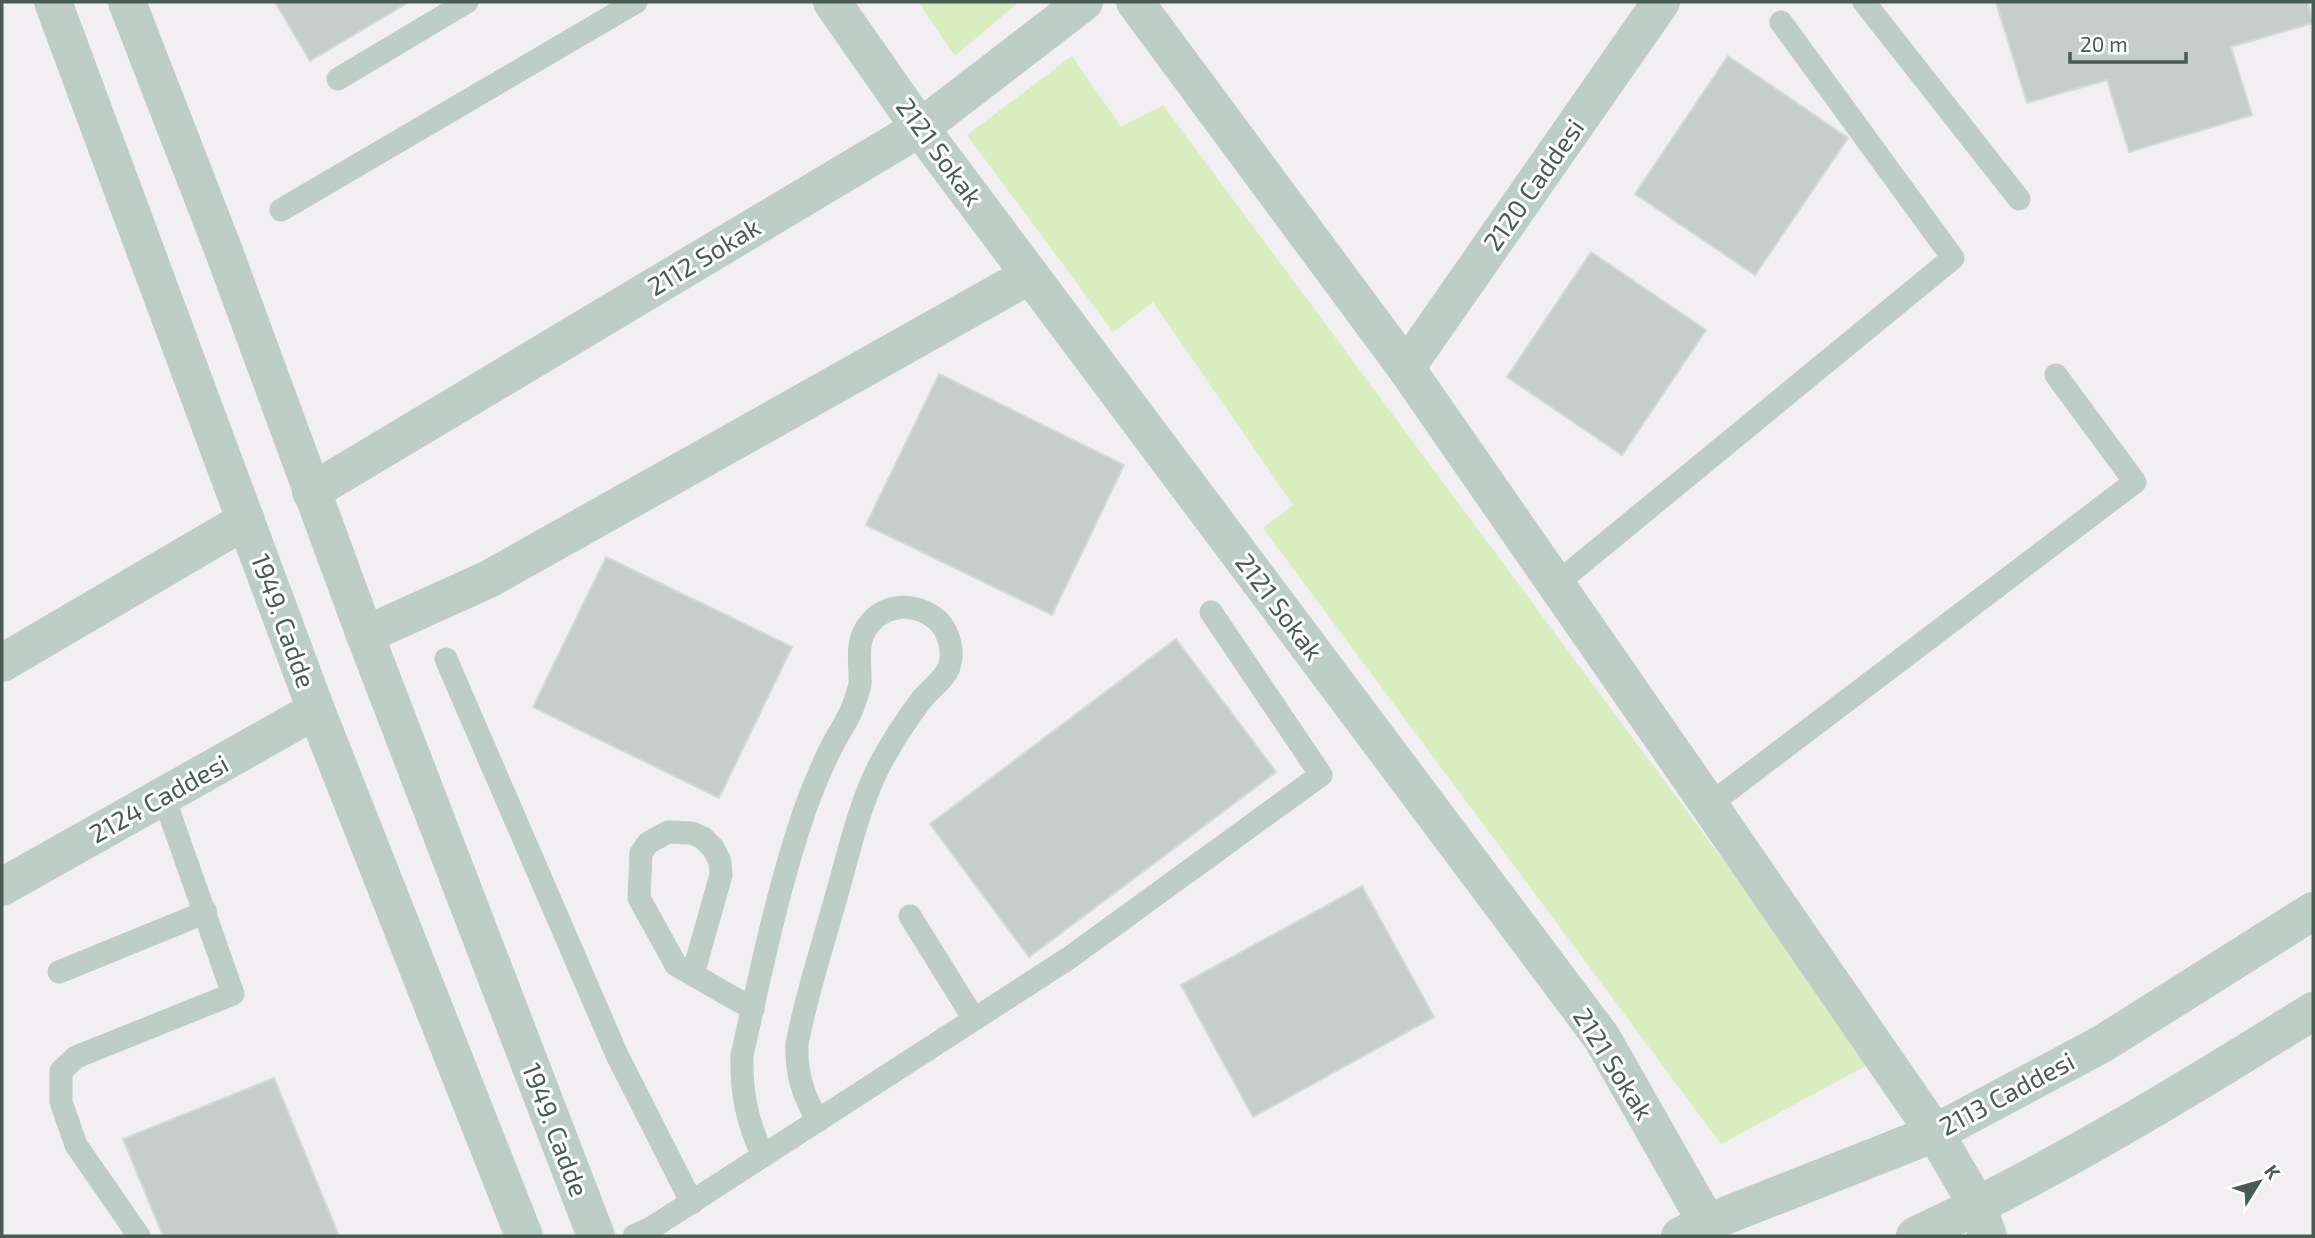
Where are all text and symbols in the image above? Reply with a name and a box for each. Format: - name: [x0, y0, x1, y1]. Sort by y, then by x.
- scale bar: [2070, 21, 2186, 65]
- text: 20 m: [2080, 31, 2128, 56]
- street label: 2121 Sokak: [891, 91, 990, 211]
- street label: 2120 Caddesi: [1476, 112, 1590, 256]
- street label: 2112 Sokak: [641, 210, 765, 301]
- street label: 2121 Sokak: [1230, 547, 1330, 666]
- street label: 1949. Cadde: [246, 549, 323, 692]
- street label: 2124 Caddesi: [83, 747, 233, 849]
- street label: 2121 Sokak: [1568, 1002, 1661, 1125]
- street label: 2113 Caddesi: [1934, 1044, 2079, 1141]
- street label: 1949. Cadde: [517, 1058, 596, 1201]
- north arrow: [2224, 1147, 2294, 1217]
- text: K: [2260, 1160, 2286, 1183]

